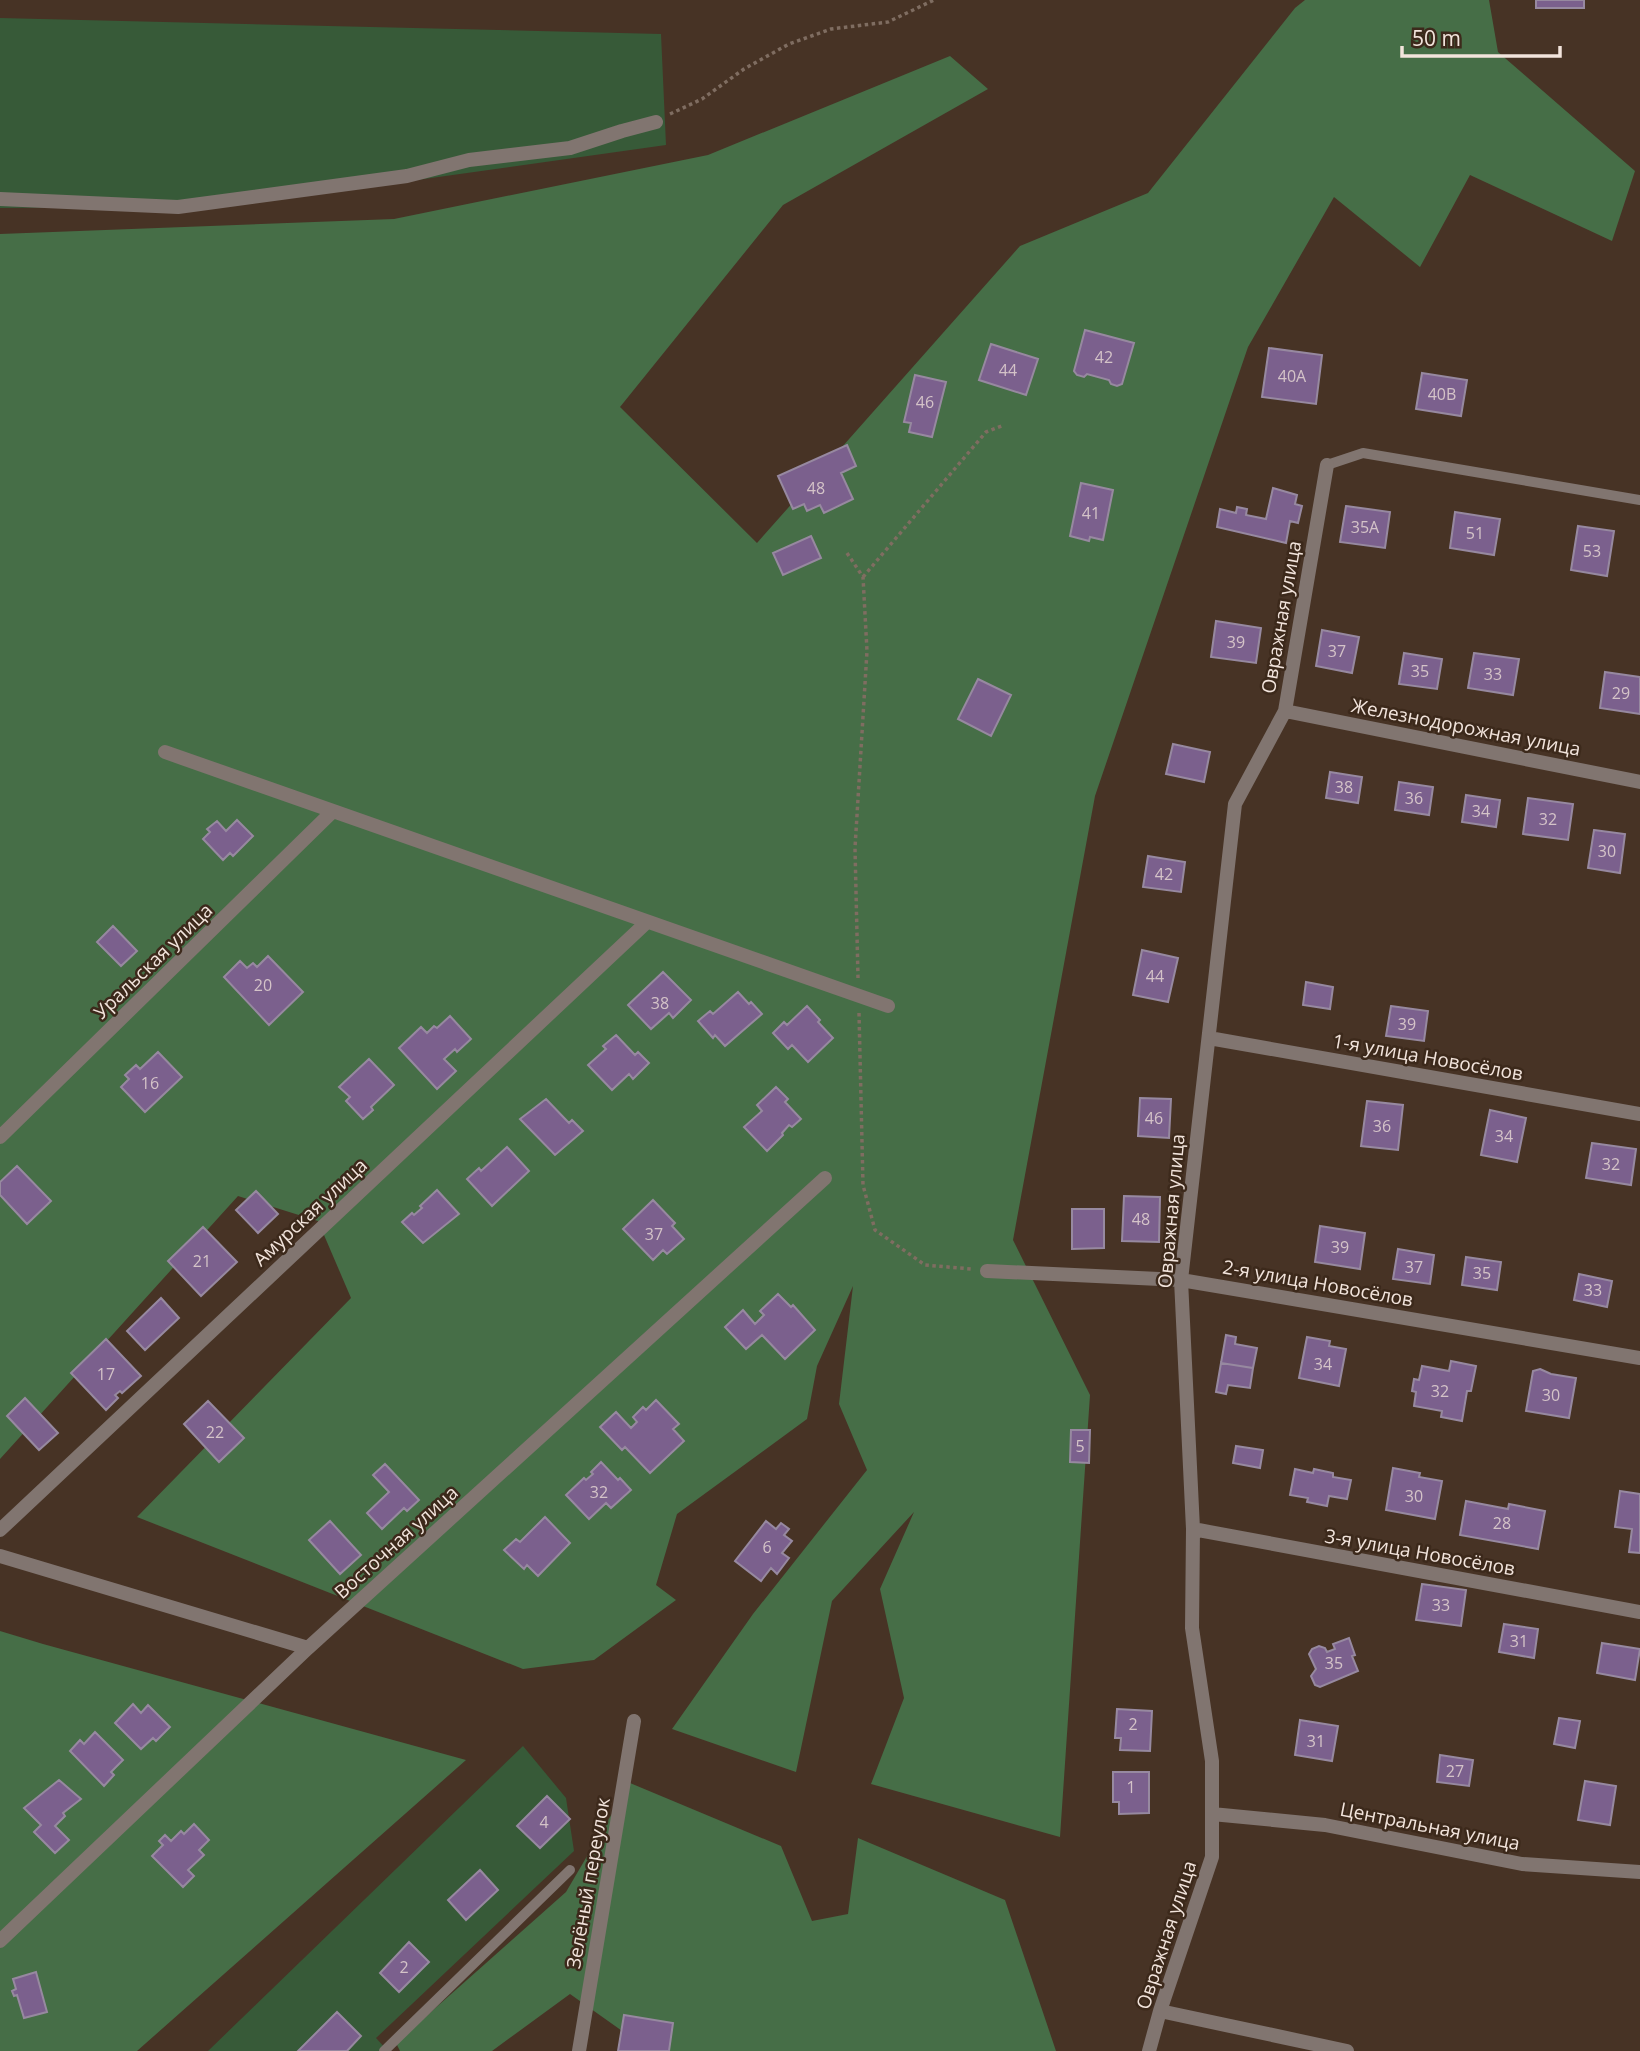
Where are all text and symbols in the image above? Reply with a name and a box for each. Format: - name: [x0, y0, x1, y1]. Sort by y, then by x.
- scale bar: [1402, 14, 1560, 58]
- text: 50 m: [1412, 24, 1461, 52]
- house number: 42: [1095, 346, 1113, 368]
- house number: 44: [999, 359, 1017, 381]
- house number: 40А: [1278, 365, 1307, 387]
- house number: 40В: [1428, 383, 1456, 405]
- house number: 46: [916, 391, 934, 413]
- house number: 48: [807, 477, 825, 499]
- house number: 41: [1082, 502, 1100, 524]
- house number: 35А: [1351, 516, 1380, 538]
- house number: 51: [1466, 522, 1484, 544]
- street label: Овражная улица: [1255, 539, 1307, 695]
- house number: 53: [1583, 540, 1601, 562]
- house number: 39: [1227, 631, 1245, 653]
- house number: 37: [1328, 640, 1346, 662]
- house number: 35: [1411, 660, 1429, 682]
- house number: 33: [1484, 663, 1502, 685]
- house number: 29: [1612, 682, 1630, 704]
- street label: Железнодорожная улица: [1349, 692, 1583, 762]
- house number: 38: [1335, 776, 1353, 798]
- house number: 36: [1405, 787, 1423, 809]
- house number: 34: [1472, 800, 1490, 822]
- house number: 32: [1539, 808, 1557, 830]
- house number: 30: [1598, 840, 1616, 862]
- house number: 42: [1155, 863, 1173, 885]
- street label: Уральская улица: [88, 898, 218, 1024]
- house number: 44: [1146, 965, 1164, 987]
- house number: 20: [254, 974, 272, 996]
- house number: 38: [651, 992, 669, 1014]
- house number: 39: [1398, 1013, 1416, 1035]
- street label: 1-я улица Новосёлов: [1331, 1027, 1525, 1087]
- house number: 16: [141, 1072, 159, 1094]
- house number: 46: [1145, 1107, 1163, 1129]
- house number: 36: [1373, 1115, 1391, 1137]
- house number: 34: [1495, 1125, 1513, 1147]
- street label: Овражная улица: [1151, 1133, 1191, 1289]
- street label: Амурская улица: [247, 1152, 373, 1272]
- house number: 32: [1602, 1153, 1620, 1175]
- house number: 48: [1132, 1208, 1150, 1230]
- house number: 37: [645, 1223, 663, 1245]
- house number: 39: [1331, 1236, 1349, 1258]
- house number: 21: [193, 1250, 211, 1272]
- street label: 2-я улица Новосёлов: [1221, 1253, 1415, 1313]
- house number: 37: [1405, 1256, 1423, 1278]
- house number: 35: [1473, 1262, 1491, 1284]
- house number: 33: [1584, 1279, 1602, 1301]
- house number: 34: [1314, 1353, 1332, 1375]
- house number: 17: [97, 1363, 115, 1385]
- house number: 32: [1431, 1380, 1449, 1402]
- house number: 30: [1542, 1384, 1560, 1406]
- house number: 22: [206, 1421, 224, 1443]
- house number: 5: [1075, 1435, 1085, 1457]
- street label: Восточная улица: [329, 1480, 463, 1604]
- house number: 32: [590, 1481, 608, 1503]
- house number: 30: [1405, 1485, 1423, 1507]
- house number: 28: [1493, 1512, 1511, 1534]
- street label: 3-я улица Новосёлов: [1323, 1522, 1517, 1582]
- house number: 6: [762, 1536, 772, 1558]
- house number: 33: [1432, 1594, 1450, 1616]
- house number: 31: [1510, 1630, 1528, 1652]
- house number: 35: [1325, 1652, 1343, 1674]
- house number: 2: [1128, 1713, 1138, 1735]
- house number: 31: [1307, 1730, 1325, 1752]
- house number: 27: [1446, 1760, 1464, 1782]
- house number: 1: [1126, 1776, 1136, 1798]
- street label: Зелёный переулок: [560, 1795, 616, 1971]
- street label: Центральная улица: [1338, 1796, 1522, 1856]
- house number: 4: [539, 1811, 549, 1833]
- street label: Овражная улица: [1130, 1857, 1202, 2013]
- house number: 2: [399, 1956, 409, 1978]

